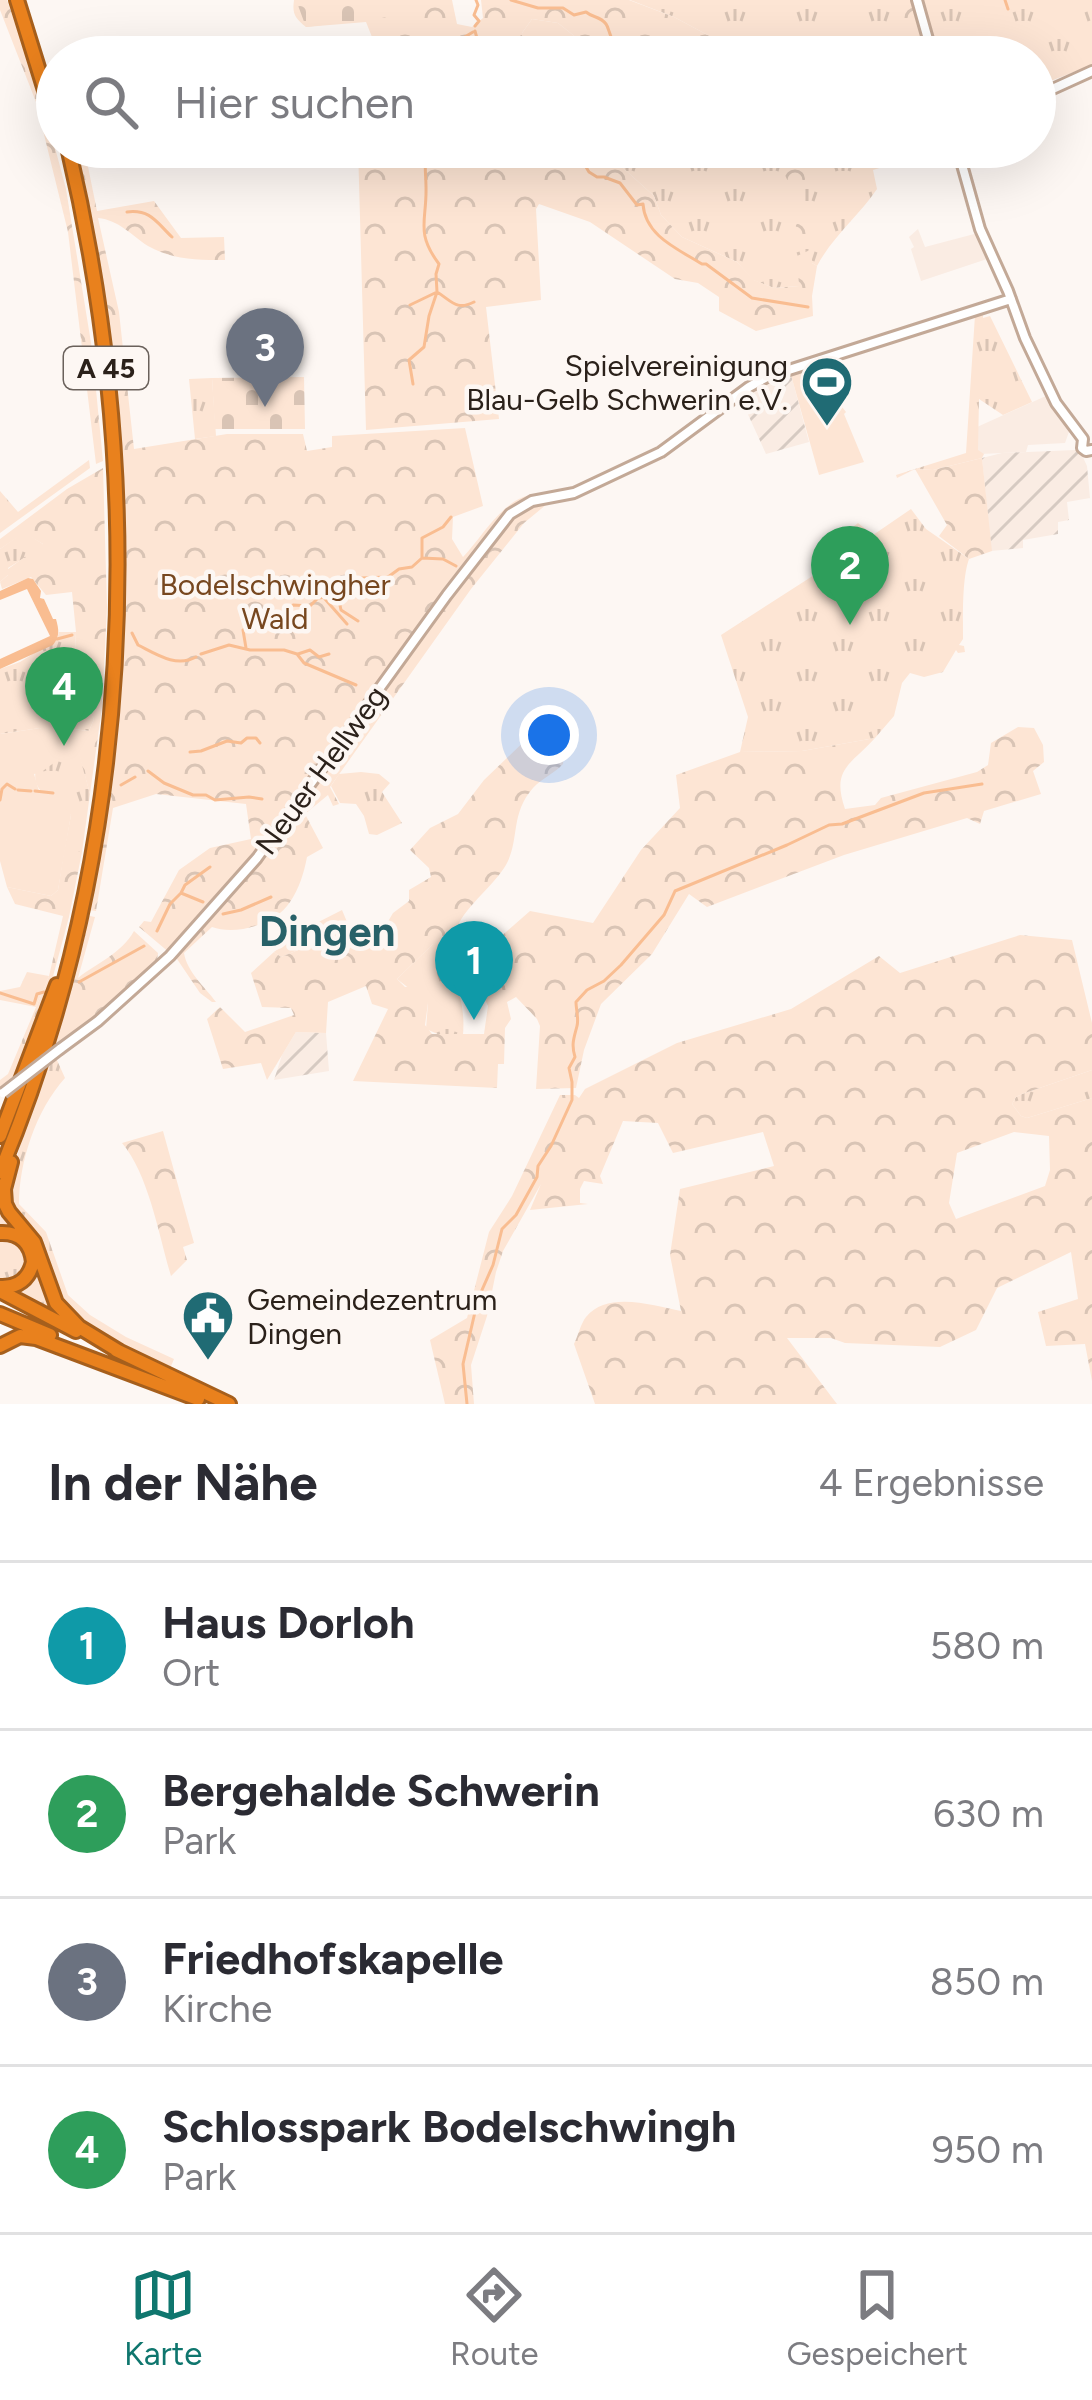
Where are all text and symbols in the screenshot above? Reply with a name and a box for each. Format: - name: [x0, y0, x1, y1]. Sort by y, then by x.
- search box: [36, 36, 1056, 168]
- icon: search: [78, 69, 144, 135]
- text: Hier suchen: [174, 75, 414, 129]
- pin: 3: [226, 308, 304, 407]
- road number: A 45: [64, 347, 148, 389]
- place label: Spielvereinigung Blau-Gelb Schwerin e.V.: [466, 347, 788, 418]
- sports icon: Spielvereinigung Blau-Gelb Schwerin e.V.: [799, 354, 855, 428]
- pin: 2: [811, 526, 889, 625]
- park label: Bodelschwingher Wald: [159, 566, 391, 637]
- pin: 4: [25, 647, 103, 746]
- street label: Neuer Hellweg: [247, 678, 395, 862]
- your location: [519, 705, 579, 765]
- district label: Dingen: [259, 906, 395, 957]
- pin: 1: [435, 921, 513, 1020]
- place label: Gemeindezentrum Dingen: [247, 1281, 497, 1352]
- public building icon: Gemeindezentrum Dingen: [180, 1288, 236, 1362]
- text: In der Nähe: [48, 1452, 318, 1513]
- text: 4 Ergebnisse: [818, 1459, 1044, 1506]
- text: Haus Dorloh: [162, 1595, 415, 1649]
- text: 1: [79, 1622, 95, 1669]
- text: 580 m: [930, 1622, 1044, 1669]
- text: Ort: [162, 1649, 220, 1696]
- text: Bergehalde Schwerin: [162, 1763, 600, 1817]
- text: 2: [76, 1790, 98, 1837]
- text: 630 m: [933, 1790, 1044, 1837]
- text: Park: [162, 1817, 236, 1864]
- text: Friedhofskapelle: [162, 1931, 504, 1985]
- text: 3: [76, 1958, 98, 2005]
- text: 850 m: [930, 1958, 1044, 2005]
- text: Kirche: [162, 1985, 272, 2032]
- text: Schlosspark Bodelschwingh: [162, 2099, 736, 2153]
- text: 4: [75, 2126, 99, 2173]
- text: 950 m: [932, 2126, 1044, 2173]
- text: Park: [162, 2153, 236, 2200]
- tab: Karte: [124, 2262, 202, 2373]
- tab: Route: [450, 2262, 539, 2373]
- tab: Gespeichert: [786, 2262, 968, 2373]

